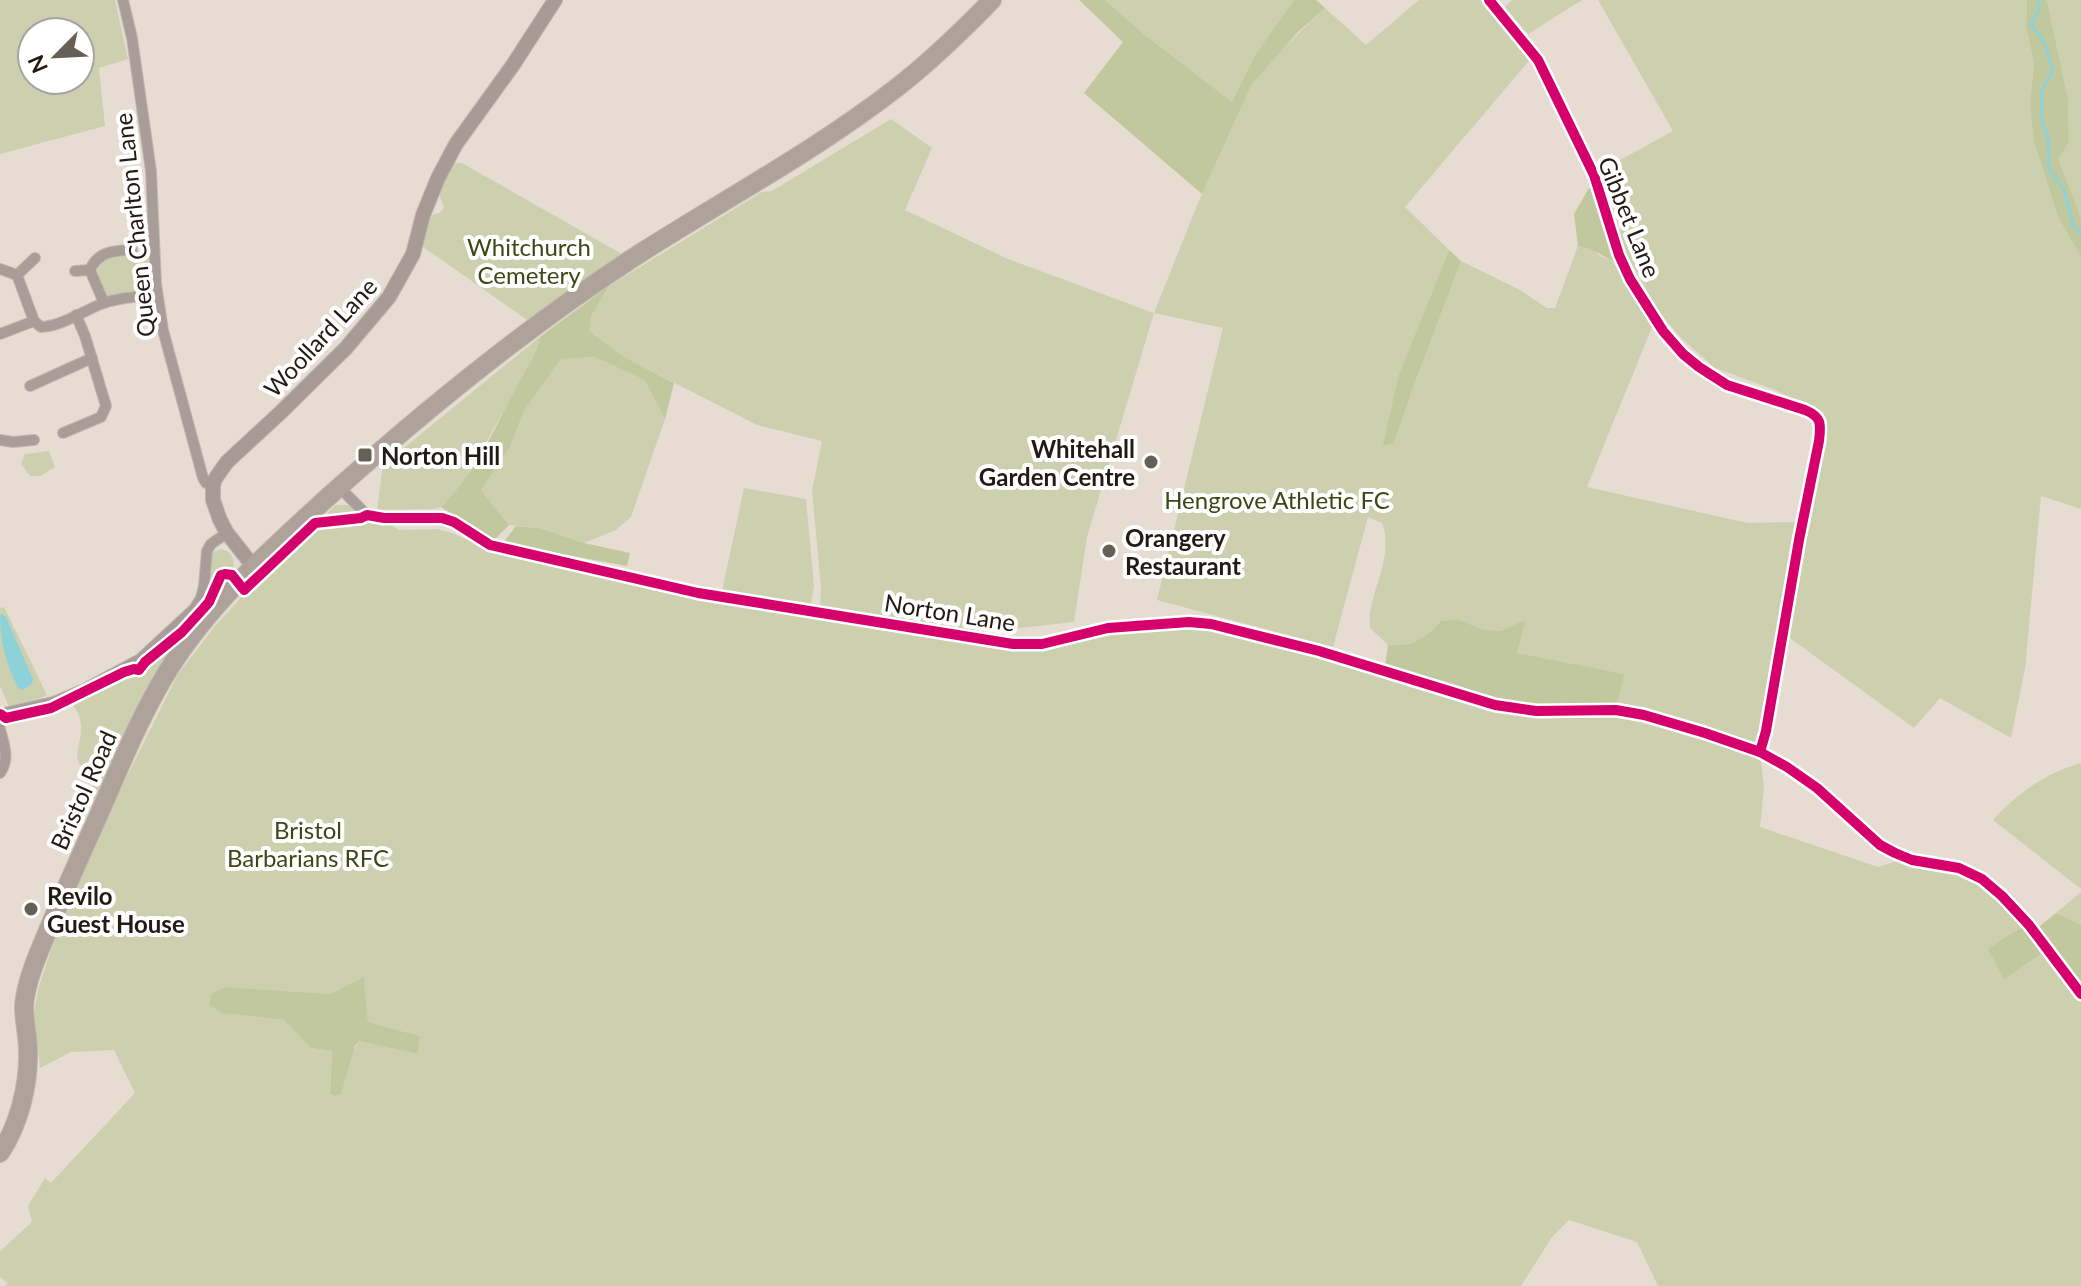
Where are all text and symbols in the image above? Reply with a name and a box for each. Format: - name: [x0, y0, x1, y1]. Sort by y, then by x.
- north arrow: [16, 16, 96, 96]
- text: N: [21, 51, 53, 78]
- street label: Queen Charlton Lane: [108, 112, 160, 338]
- street label: Gibbet Lane: [1593, 152, 1667, 282]
- park label: Whitchurch Cemetery: [467, 232, 591, 289]
- street label: Woollard Lane: [258, 271, 382, 403]
- place label: Whitehall Garden Centre: [979, 434, 1135, 491]
- place label: Norton Hill: [381, 441, 500, 470]
- marker: Norton Hill: [356, 446, 374, 464]
- marker: Whitehall Garden Centre: [1142, 453, 1160, 471]
- park label: Hengrove Athletic FC: [1164, 485, 1390, 514]
- place label: Orangery Restaurant: [1125, 523, 1241, 580]
- marker: Orangery Restaurant: [1100, 542, 1118, 560]
- street label: Norton Lane: [882, 587, 1018, 637]
- street label: Bristol Road: [44, 726, 122, 854]
- park label: Bristol Barbarians RFC: [227, 815, 389, 872]
- place label: Revilo Guest House: [47, 881, 185, 938]
- marker: Revilo Guest House: [22, 900, 40, 918]

